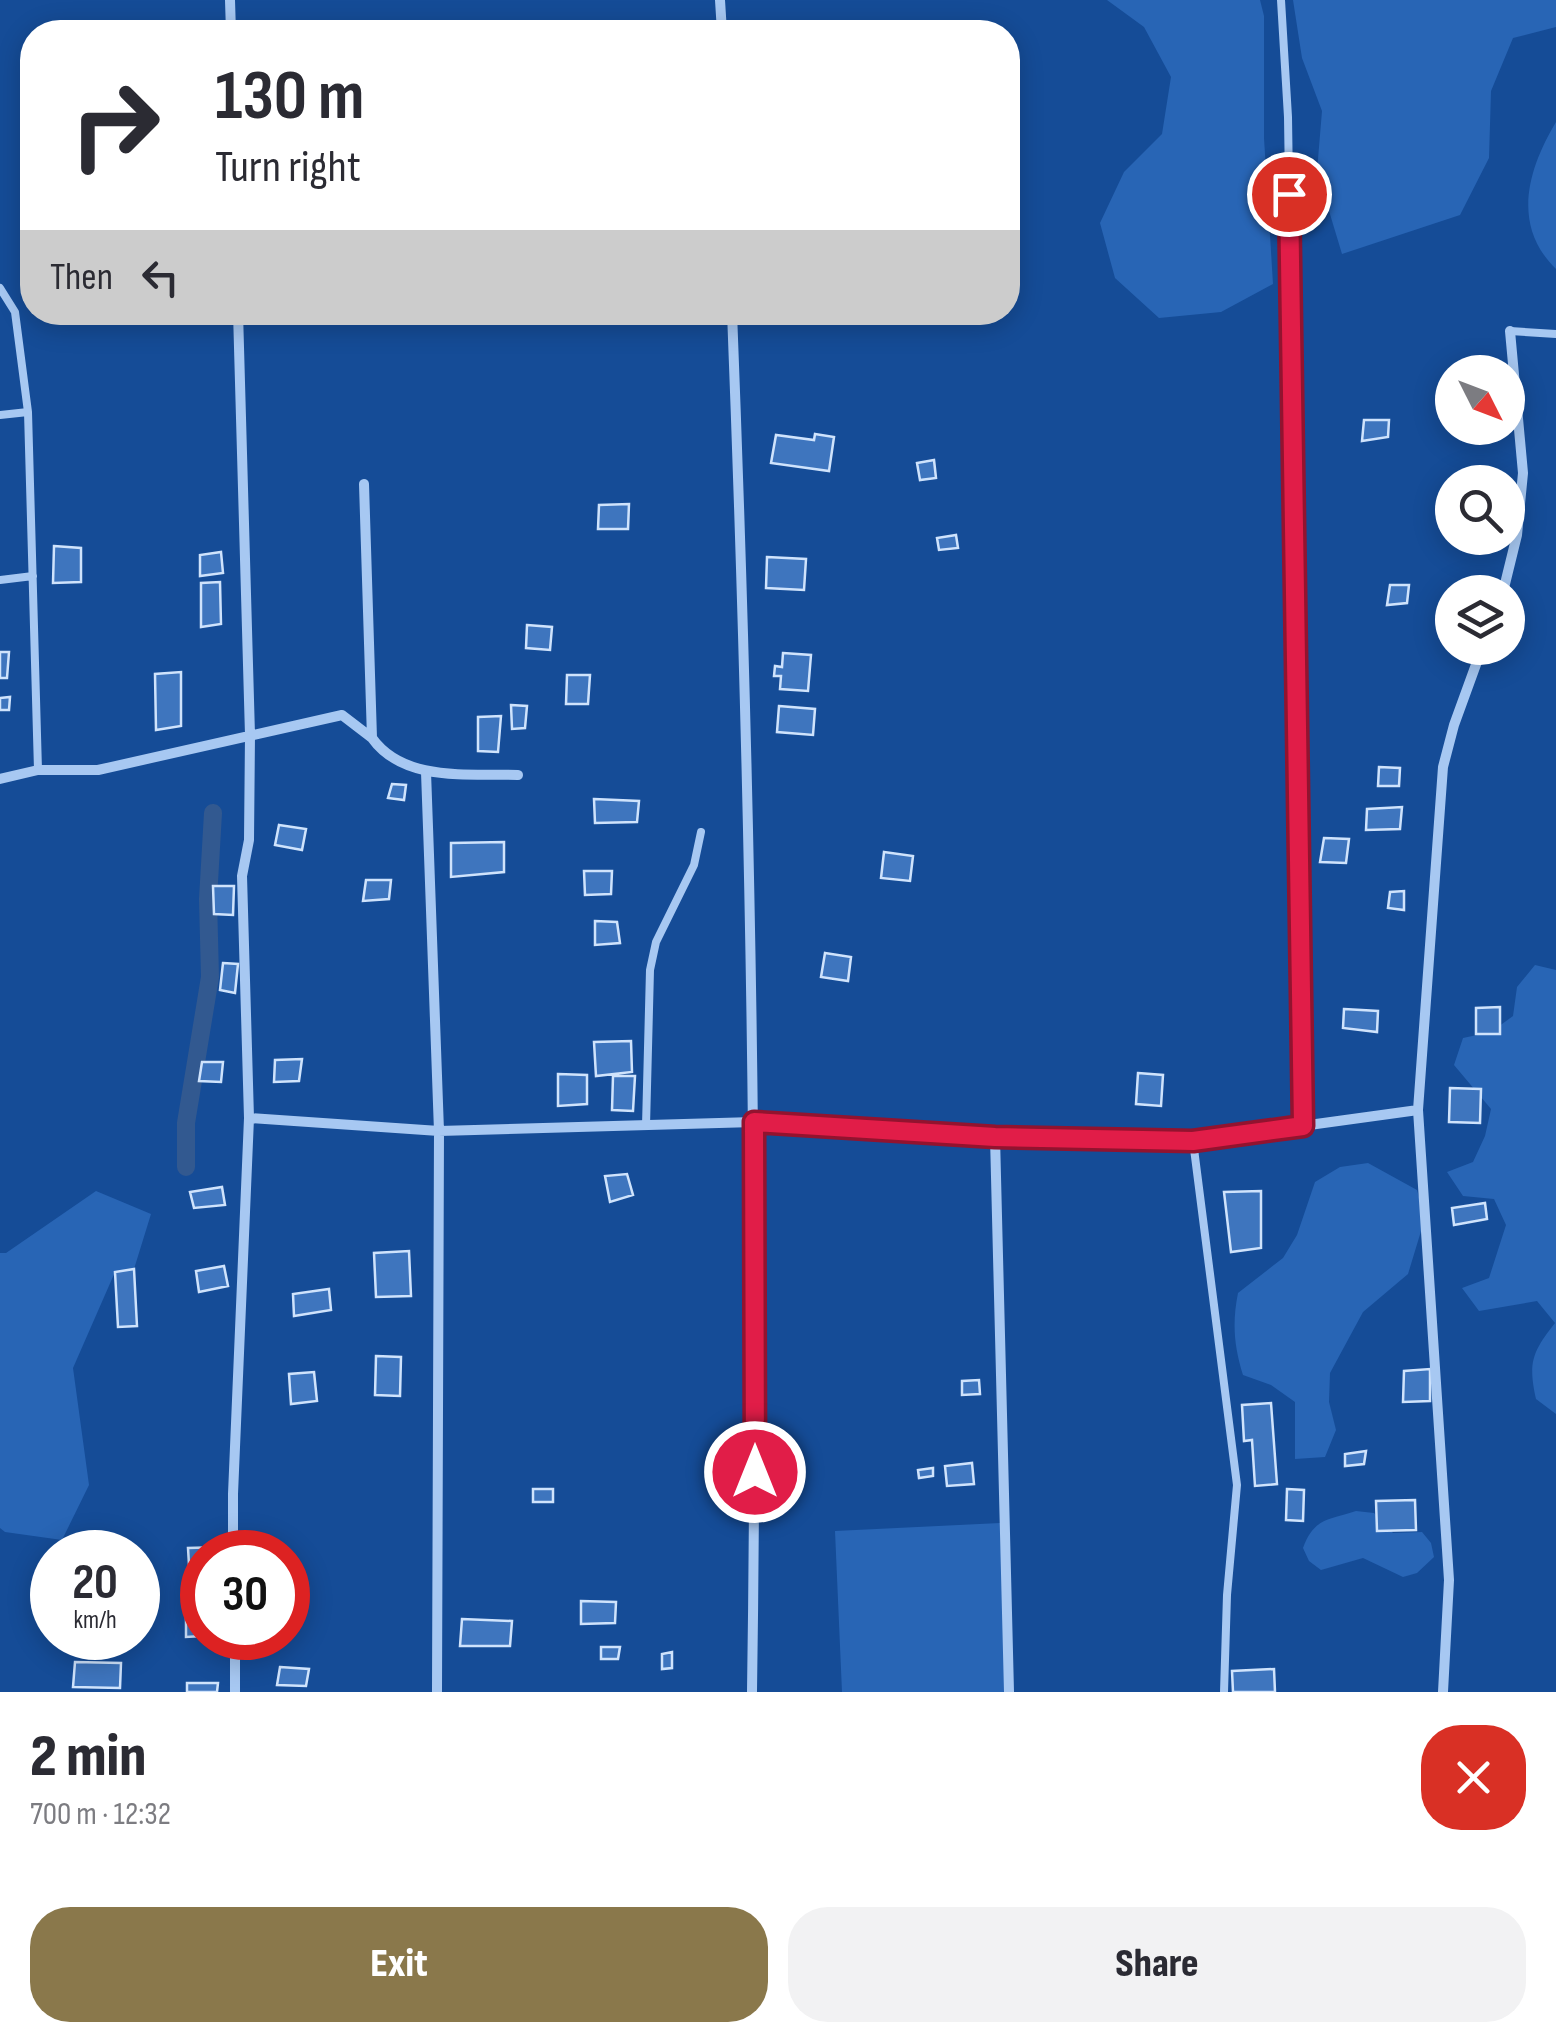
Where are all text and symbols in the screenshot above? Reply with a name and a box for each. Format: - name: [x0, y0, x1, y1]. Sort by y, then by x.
- text: 130 m: [215, 55, 364, 139]
- icon: right: [50, 60, 180, 190]
- text: Turn right: [215, 140, 361, 195]
- pin: [1247, 152, 1332, 237]
- icon: arrive: [1262, 167, 1317, 222]
- icon: left: [133, 250, 188, 305]
- text: Then: [50, 255, 113, 300]
- north arrow: [1435, 355, 1525, 445]
- map controls: [1435, 355, 1525, 665]
- button: search: [1435, 465, 1525, 555]
- button: layers: [1435, 575, 1525, 665]
- position arrow: [703, 1420, 807, 1524]
- speed limit sign: 30: [180, 1530, 310, 1660]
- text: 20: [72, 1553, 118, 1613]
- text: km/h: [73, 1605, 117, 1636]
- text: 2 min: [30, 1721, 146, 1793]
- button: close: [1421, 1725, 1526, 1830]
- text: 700 m · 12:32: [30, 1795, 171, 1834]
- button: Exit: [30, 1907, 768, 2022]
- button: Share: [788, 1907, 1526, 2022]

